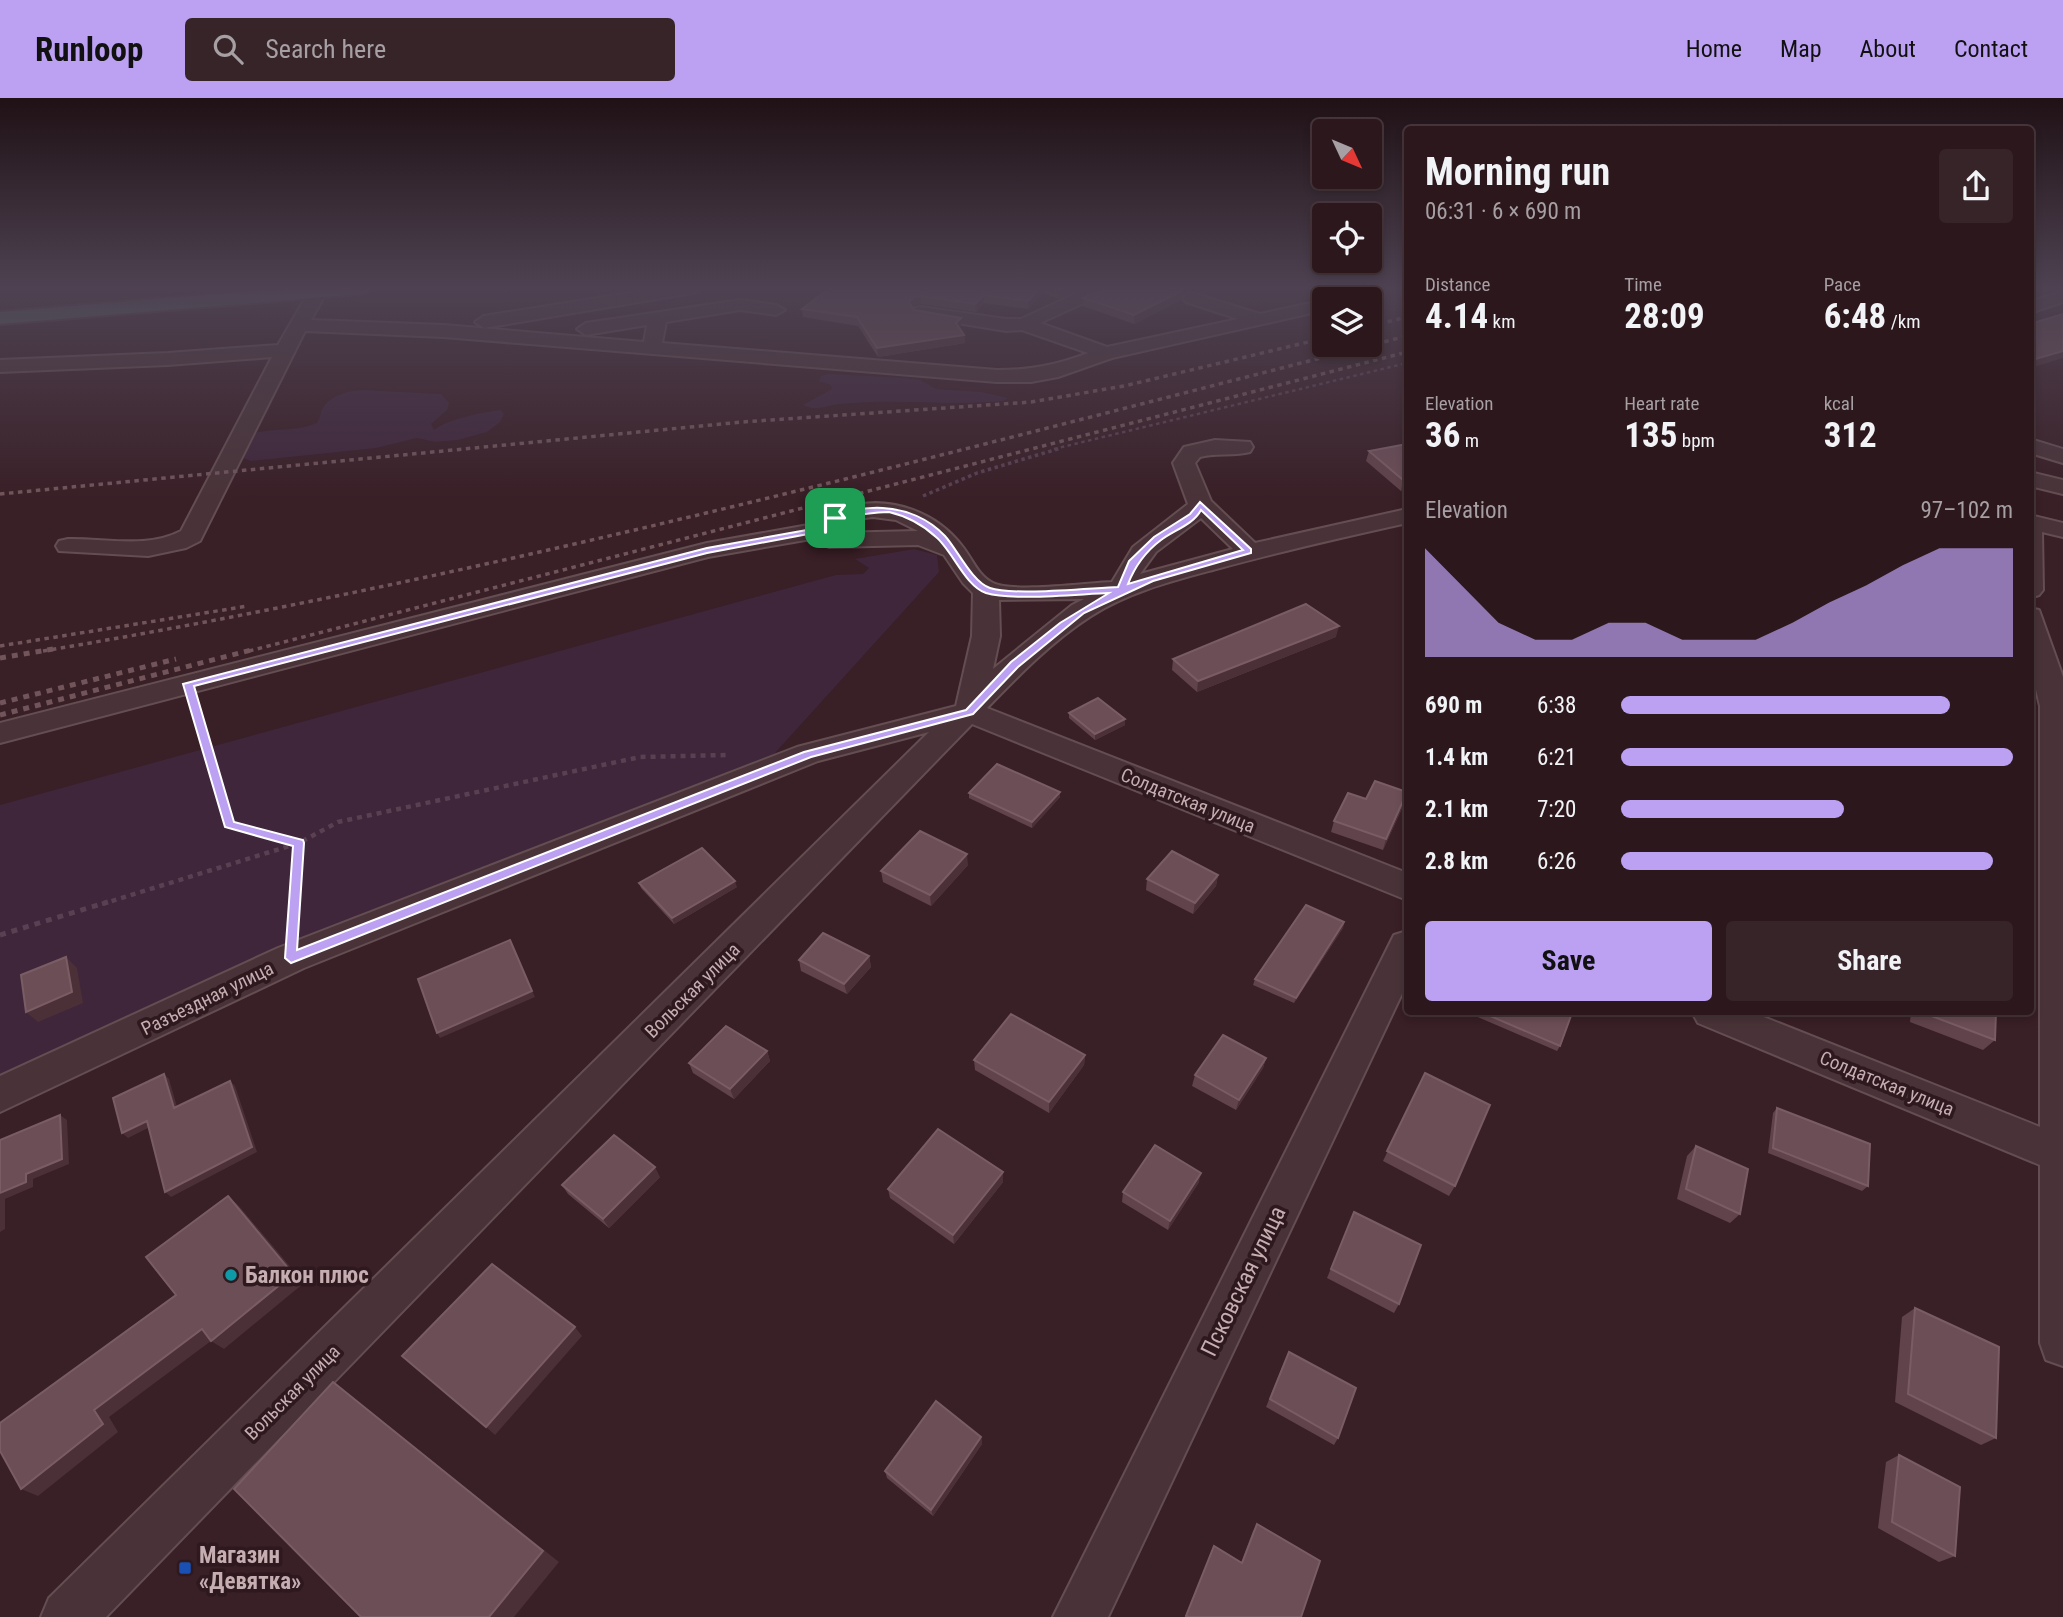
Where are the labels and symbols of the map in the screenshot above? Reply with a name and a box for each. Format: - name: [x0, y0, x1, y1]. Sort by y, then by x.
- north arrow: [1312, 119, 1382, 189]
- pin: [805, 488, 865, 548]
- street label: Солдатская улица: [1117, 763, 1258, 838]
- street label: Вольская улица: [640, 938, 745, 1043]
- street label: Разъездная улица: [137, 957, 277, 1040]
- street label: Солдатская улица: [1816, 1046, 1957, 1121]
- street label: Псковская улица: [1195, 1202, 1291, 1361]
- place label: Балкон плюс: [245, 1262, 369, 1289]
- marker: Балкон плюс: [223, 1267, 239, 1283]
- street label: Вольская улица: [240, 1340, 345, 1445]
- place label: Магазин «Девятка»: [199, 1542, 301, 1595]
- marker: Магазин «Девятка»: [177, 1560, 193, 1576]

